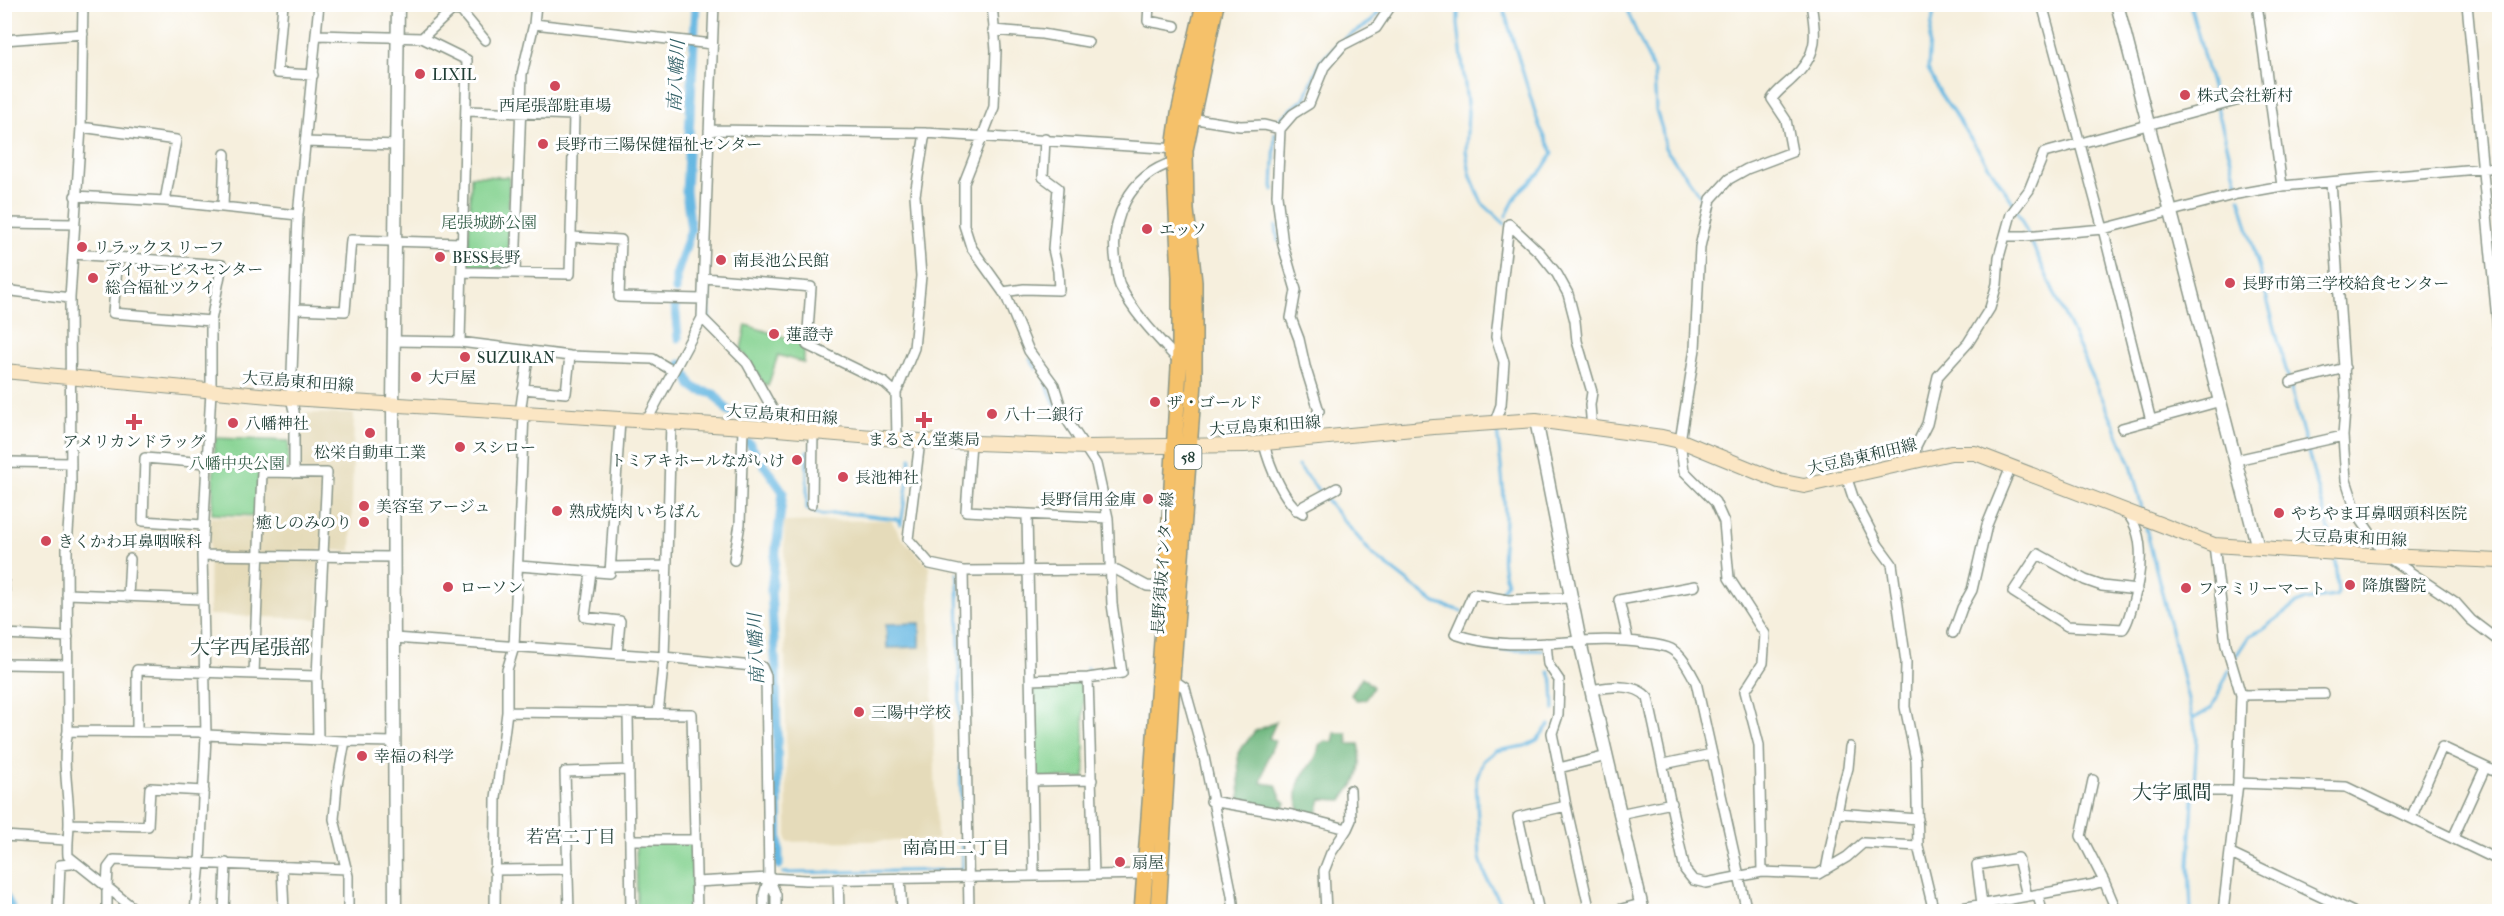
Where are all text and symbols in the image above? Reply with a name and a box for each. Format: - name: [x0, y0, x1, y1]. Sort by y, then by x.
- water label: 南八幡川: [664, 38, 689, 113]
- place label: LIXIL: [432, 65, 477, 84]
- marker: LIXIL: [413, 67, 427, 81]
- marker: 西尾張部駐車場: [548, 79, 562, 93]
- place label: 株式会社新村: [2197, 86, 2293, 105]
- marker: 株式会社新村: [2178, 88, 2192, 102]
- place label: 西尾張部駐車場: [499, 96, 611, 115]
- place label: 長野市三陽保健福祉センター: [555, 135, 762, 154]
- marker: 長野市三陽保健福祉センター: [536, 137, 550, 151]
- park label: 尾張城跡公園: [441, 213, 537, 232]
- place label: エッソ: [1159, 220, 1207, 239]
- marker: エッソ: [1140, 222, 1154, 236]
- place label: リラックス リーフ: [94, 238, 224, 257]
- marker: リラックス リーフ: [75, 240, 89, 254]
- place label: BESS長野: [452, 248, 521, 267]
- marker: BESS長野: [433, 250, 447, 264]
- place label: 南長池公民館: [733, 251, 829, 270]
- marker: 南長池公民館: [714, 253, 728, 267]
- place label: デイサービスセンター 総合福祉ツクイ: [105, 260, 263, 297]
- marker: デイサービスセンター 総合福祉ツクイ: [86, 271, 100, 285]
- place label: 長野市第三学校給食センター: [2242, 274, 2449, 293]
- marker: 長野市第三学校給食センター: [2223, 276, 2237, 290]
- place label: 蓮證寺: [786, 325, 834, 344]
- marker: 蓮證寺: [767, 327, 781, 341]
- place label: SUZURAN: [477, 348, 555, 367]
- marker: SUZURAN: [458, 350, 472, 364]
- street label: 大豆島東和田線: [241, 368, 354, 395]
- place label: 大戸屋: [428, 368, 476, 387]
- marker: 大戸屋: [409, 370, 423, 384]
- place label: ザ・ゴールド: [1167, 393, 1263, 412]
- marker: ザ・ゴールド: [1148, 395, 1162, 409]
- street label: 大豆島東和田線: [725, 401, 838, 428]
- place label: 八十二銀行: [1004, 405, 1084, 424]
- marker: 八十二銀行: [985, 407, 999, 421]
- street label: 大豆島東和田線: [1209, 412, 1322, 439]
- marker: まるさん堂薬局: [917, 413, 931, 427]
- place label: 八幡神社: [245, 414, 309, 433]
- marker: アメリカンドラッグ: [127, 415, 141, 429]
- marker: 八幡神社: [226, 416, 240, 430]
- marker: 松栄自動車工業: [363, 426, 377, 440]
- place label: まるさん堂薬局: [868, 430, 980, 449]
- place label: アメリカンドラッグ: [63, 432, 205, 451]
- street label: 大豆島東和田線: [1805, 435, 1919, 478]
- place label: スシロー: [472, 438, 536, 457]
- marker: スシロー: [453, 440, 467, 454]
- place label: 松栄自動車工業: [314, 443, 426, 462]
- road number: 58: [1174, 445, 1202, 469]
- place label: トミアキホールながいけ: [610, 451, 785, 470]
- marker: トミアキホールながいけ: [790, 453, 804, 467]
- park label: 八幡中央公園: [189, 454, 285, 473]
- place label: 長池神社: [855, 468, 919, 487]
- marker: 長池神社: [836, 470, 850, 484]
- place label: 長野信用金庫: [1040, 490, 1136, 509]
- street label: 長野須坂インター線: [1148, 491, 1177, 635]
- marker: 長野信用金庫: [1141, 492, 1155, 506]
- place label: 美容室 アージュ: [376, 497, 490, 516]
- marker: 美容室 アージュ: [357, 499, 371, 513]
- place label: 熟成焼肉 いちばん: [569, 502, 700, 521]
- marker: 熟成焼肉 いちばん: [550, 504, 564, 518]
- place label: やちやま耳鼻咽頭科医院: [2291, 504, 2467, 523]
- marker: やちやま耳鼻咽頭科医院: [2272, 506, 2286, 520]
- place label: 癒しのみのり: [256, 513, 352, 532]
- marker: 癒しのみのり: [357, 515, 371, 529]
- street label: 大豆島東和田線: [2295, 525, 2407, 550]
- place label: きくかわ耳鼻咽喉科: [58, 532, 202, 551]
- marker: きくかわ耳鼻咽喉科: [39, 534, 53, 548]
- place label: 降旗醫院: [2362, 576, 2426, 595]
- place label: ローソン: [460, 578, 523, 597]
- marker: 降旗醫院: [2343, 578, 2357, 592]
- place label: ファミリーマート: [2198, 579, 2326, 598]
- marker: ローソン: [441, 580, 455, 594]
- marker: ファミリーマート: [2179, 581, 2193, 595]
- water label: 南八幡川: [745, 611, 768, 685]
- district label: 大字西尾張部: [190, 636, 310, 659]
- place label: 三陽中学校: [871, 703, 951, 722]
- marker: 三陽中学校: [852, 705, 866, 719]
- place label: 幸福の科学: [374, 747, 454, 766]
- marker: 幸福の科学: [355, 749, 369, 763]
- district label: 大字風間: [2132, 781, 2212, 804]
- district label: 若宮二丁目: [526, 827, 616, 848]
- district label: 南高田二丁目: [902, 838, 1010, 859]
- place label: 扇屋: [1132, 853, 1164, 872]
- marker: 扇屋: [1113, 855, 1127, 869]

